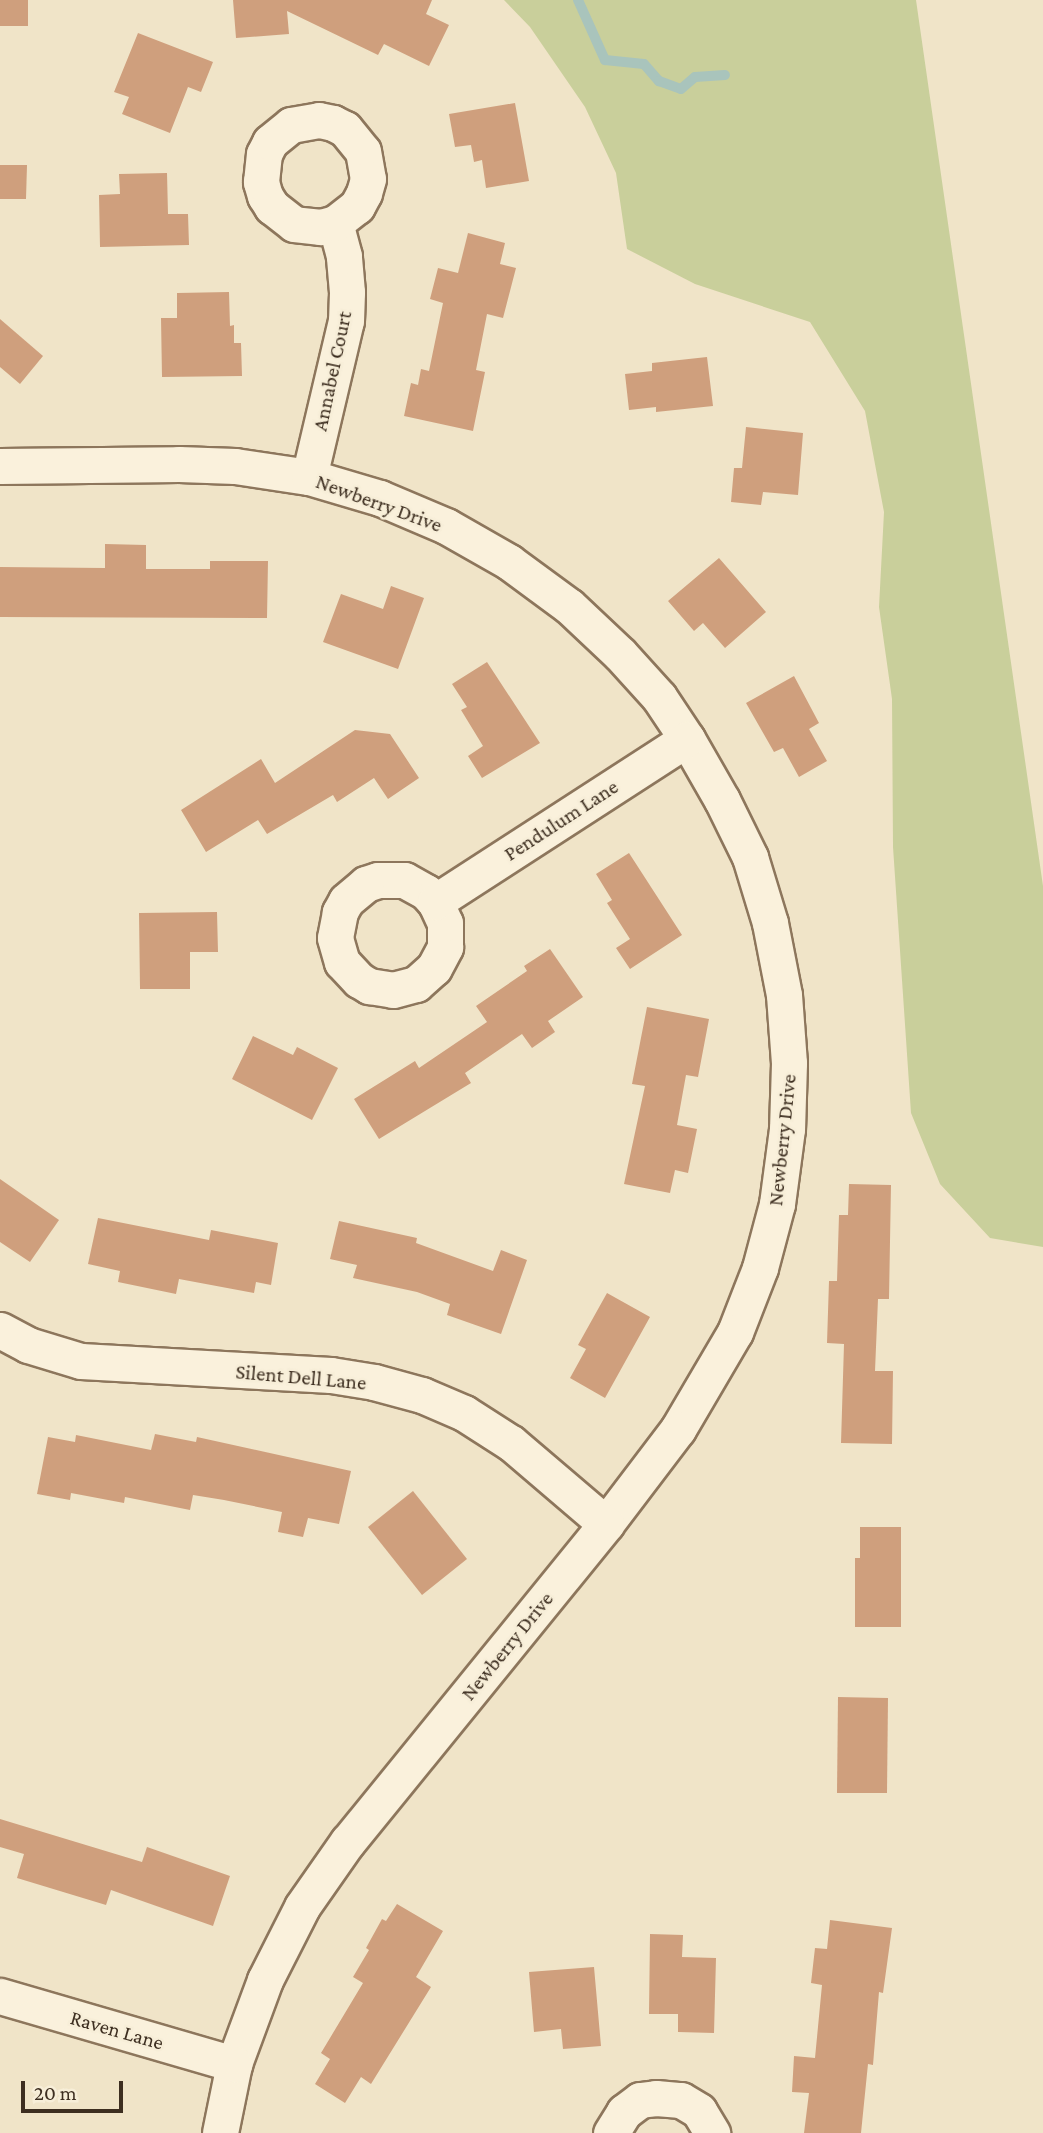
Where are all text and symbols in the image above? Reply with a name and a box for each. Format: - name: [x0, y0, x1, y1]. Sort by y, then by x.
- street label: Annabel Court: [307, 309, 357, 433]
- street label: Newberry Drive: [312, 469, 446, 537]
- street label: Pendulum Lane: [499, 774, 623, 866]
- street label: Newberry Drive: [763, 1073, 801, 1207]
- street label: Silent Dell Lane: [235, 1359, 367, 1395]
- street label: Newberry Drive: [456, 1587, 558, 1705]
- street label: Raven Lane: [68, 2005, 166, 2055]
- scale bar: [24, 2066, 126, 2110]
- text: 20 m: [34, 2081, 77, 2105]

